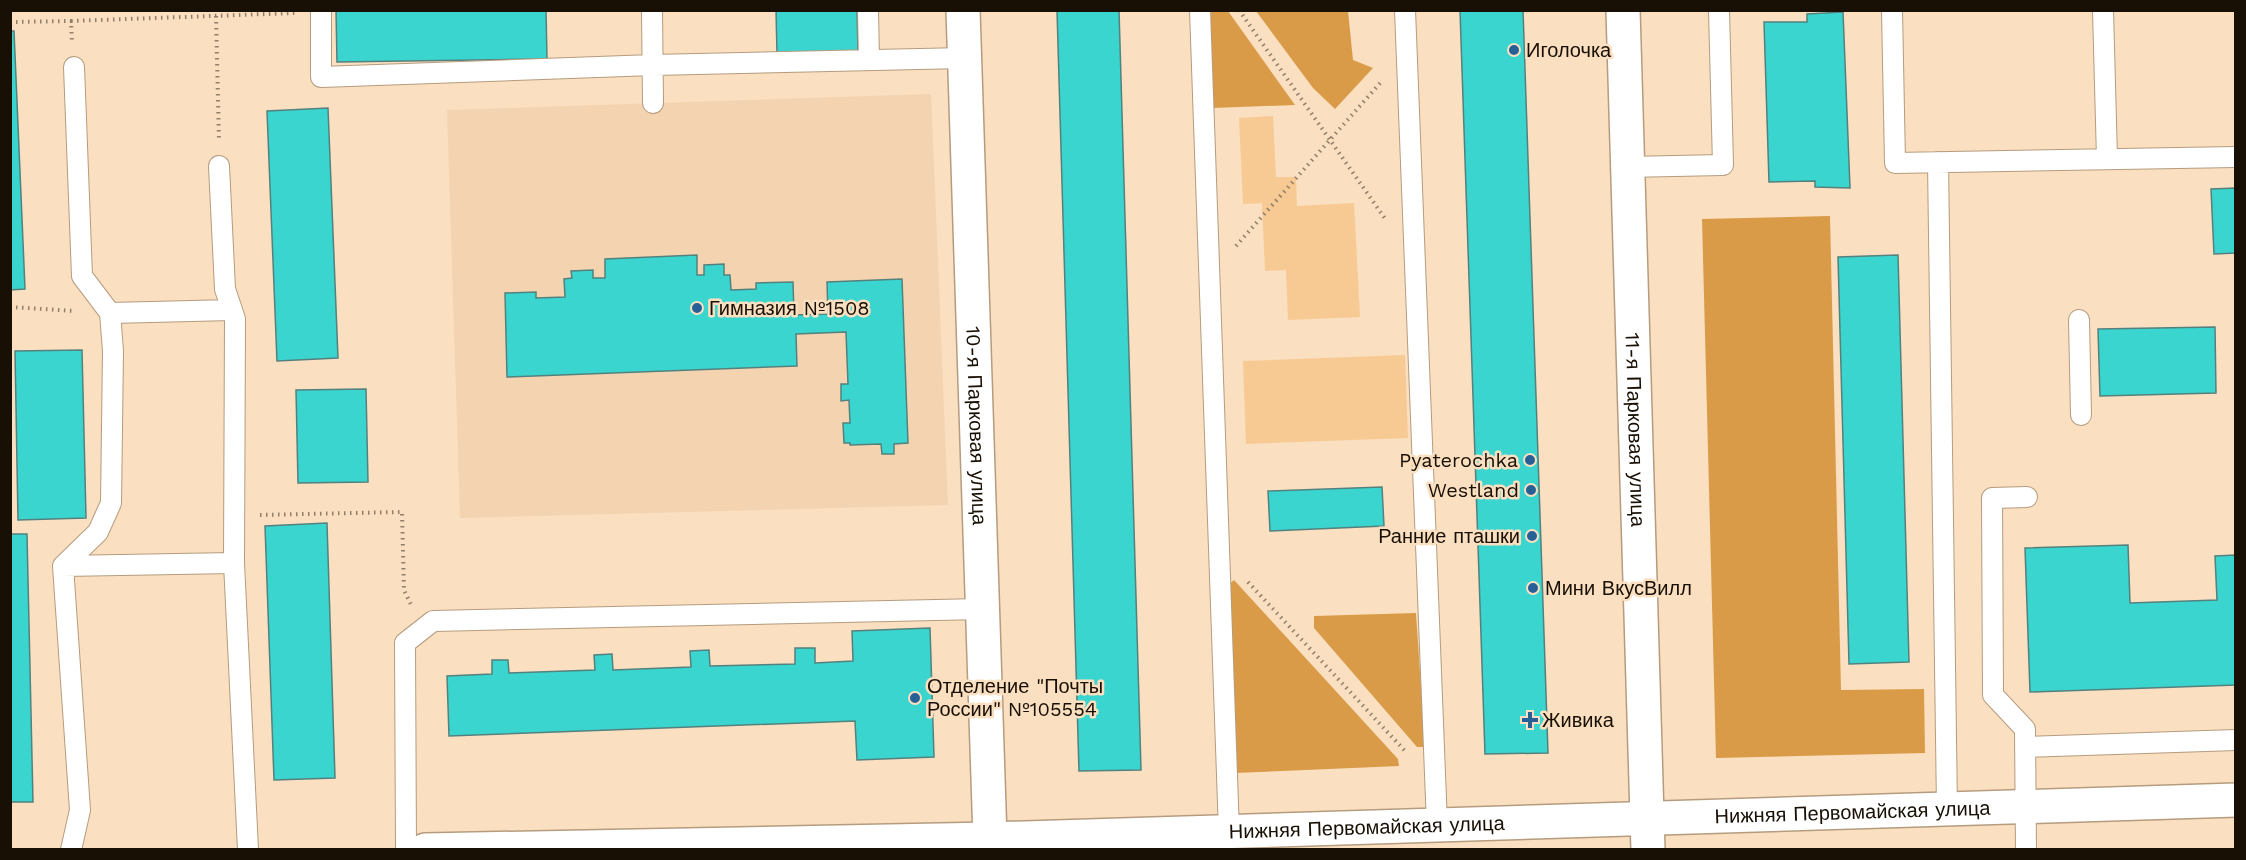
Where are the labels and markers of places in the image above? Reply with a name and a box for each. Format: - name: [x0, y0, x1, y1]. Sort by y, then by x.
- place label: Иголочка: [1526, 38, 1612, 62]
- marker: Иголочка: [1507, 43, 1521, 57]
- place label: Гимназия №1508: [709, 296, 870, 320]
- marker: Гимназия №1508: [690, 301, 704, 315]
- place label: Pyaterochka: [1399, 448, 1518, 472]
- marker: Pyaterochka: [1523, 453, 1537, 467]
- place label: Westland: [1428, 478, 1519, 502]
- marker: Westland: [1524, 483, 1538, 497]
- place label: Ранние пташки: [1378, 524, 1520, 548]
- marker: Ранние пташки: [1525, 529, 1539, 543]
- place label: Мини ВкусВилл: [1545, 576, 1692, 600]
- marker: Мини ВкусВилл: [1526, 581, 1540, 595]
- place label: Отделение "Почты России" №105554: [927, 674, 1103, 721]
- marker: Отделение "Почты России" №105554: [908, 691, 922, 705]
- place label: Живика: [1542, 708, 1615, 732]
- marker: Живика: [1523, 713, 1537, 727]

